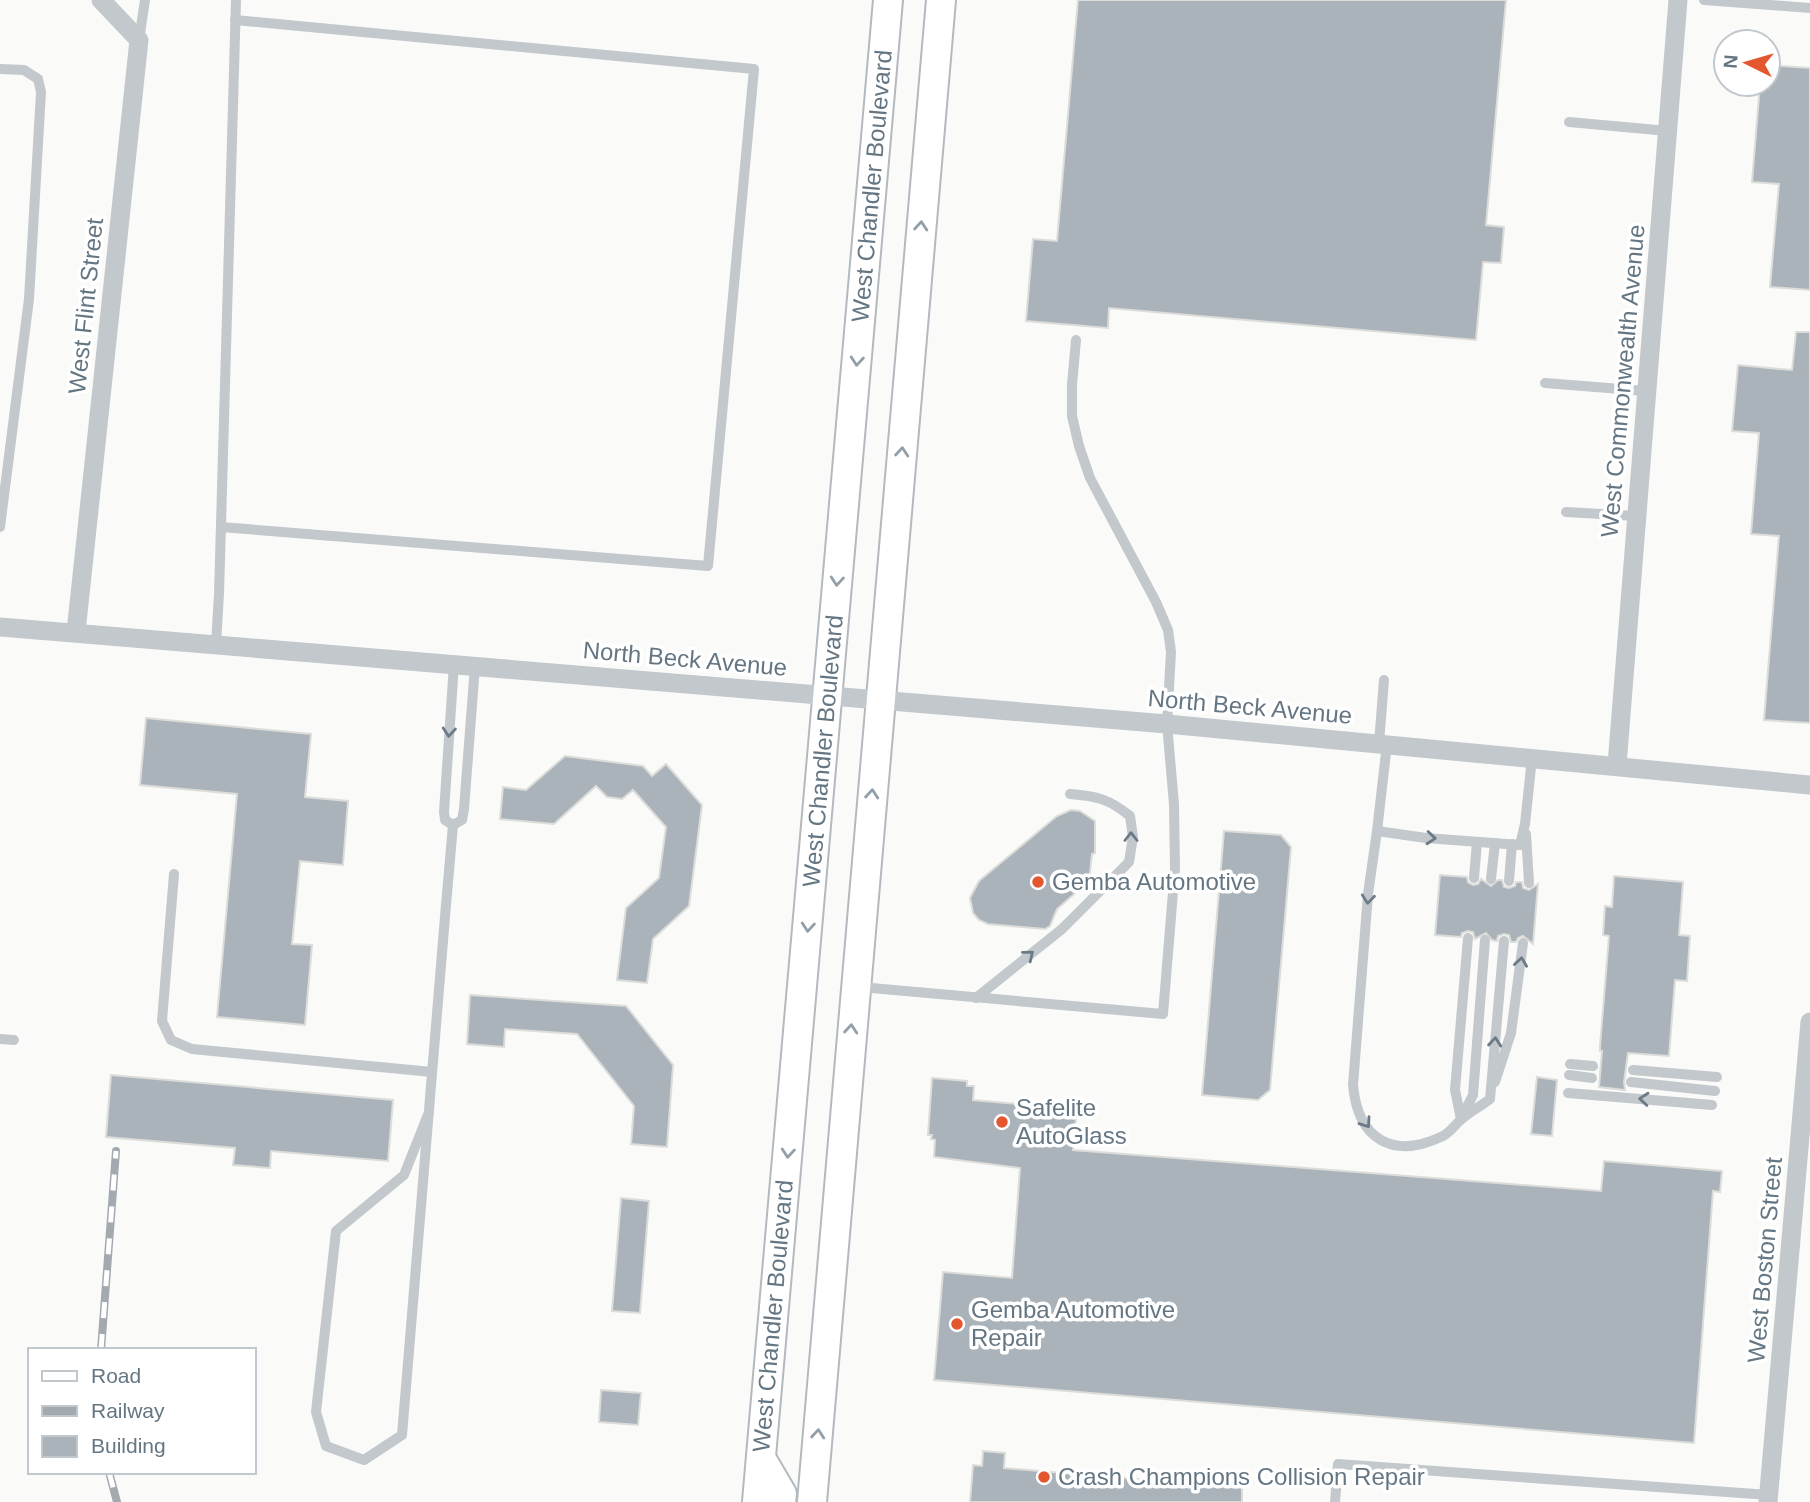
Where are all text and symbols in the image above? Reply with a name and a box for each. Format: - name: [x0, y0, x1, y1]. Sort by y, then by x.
- north arrow: [1712, 28, 1782, 98]
- street label: West Chandler Boulevard: [846, 49, 897, 323]
- text: N: [1720, 54, 1742, 69]
- street label: West Flint Street: [63, 216, 108, 395]
- one-way arrow: [914, 220, 929, 232]
- street label: West Commonwealth Avenue: [1595, 223, 1650, 539]
- one-way arrow: [850, 356, 865, 367]
- one-way arrow: [894, 447, 909, 458]
- one-way arrow: [830, 576, 845, 587]
- street label: West Chandler Boulevard: [797, 614, 848, 888]
- street label: North Beck Avenue: [582, 636, 788, 681]
- street label: North Beck Avenue: [1147, 684, 1353, 729]
- one-way arrow: [442, 727, 457, 738]
- one-way arrow: [864, 788, 879, 799]
- one-way arrow: [1426, 830, 1437, 845]
- one-way arrow: [1123, 831, 1139, 842]
- place label: Gemba Automotive: [1052, 868, 1256, 895]
- marker: Gemba Automotive: [1030, 874, 1046, 890]
- one-way arrow: [1361, 894, 1376, 905]
- one-way arrow: [801, 922, 816, 933]
- one-way arrow: [1022, 951, 1034, 964]
- one-way arrow: [1513, 956, 1528, 968]
- one-way arrow: [844, 1023, 859, 1035]
- one-way arrow: [1487, 1036, 1502, 1047]
- one-way arrow: [1638, 1092, 1649, 1107]
- place label: Safelite AutoGlass: [1016, 1094, 1127, 1149]
- marker: Safelite AutoGlass: [994, 1114, 1010, 1130]
- one-way arrow: [1357, 1115, 1370, 1128]
- one-way arrow: [780, 1148, 795, 1159]
- street label: West Boston Street: [1742, 1156, 1787, 1364]
- street label: West Chandler Boulevard: [747, 1179, 798, 1453]
- place label: Gemba Automotive Repair: [971, 1296, 1175, 1351]
- marker: Gemba Automotive Repair: [949, 1316, 965, 1332]
- legend: [28, 1348, 256, 1474]
- text: Road: [91, 1364, 141, 1387]
- text: Railway: [91, 1399, 165, 1422]
- one-way arrow: [810, 1428, 825, 1439]
- text: Building: [91, 1434, 166, 1457]
- place label: Crash Champions Collision Repair: [1058, 1463, 1425, 1490]
- marker: Crash Champions Collision Repair: [1036, 1469, 1052, 1485]

